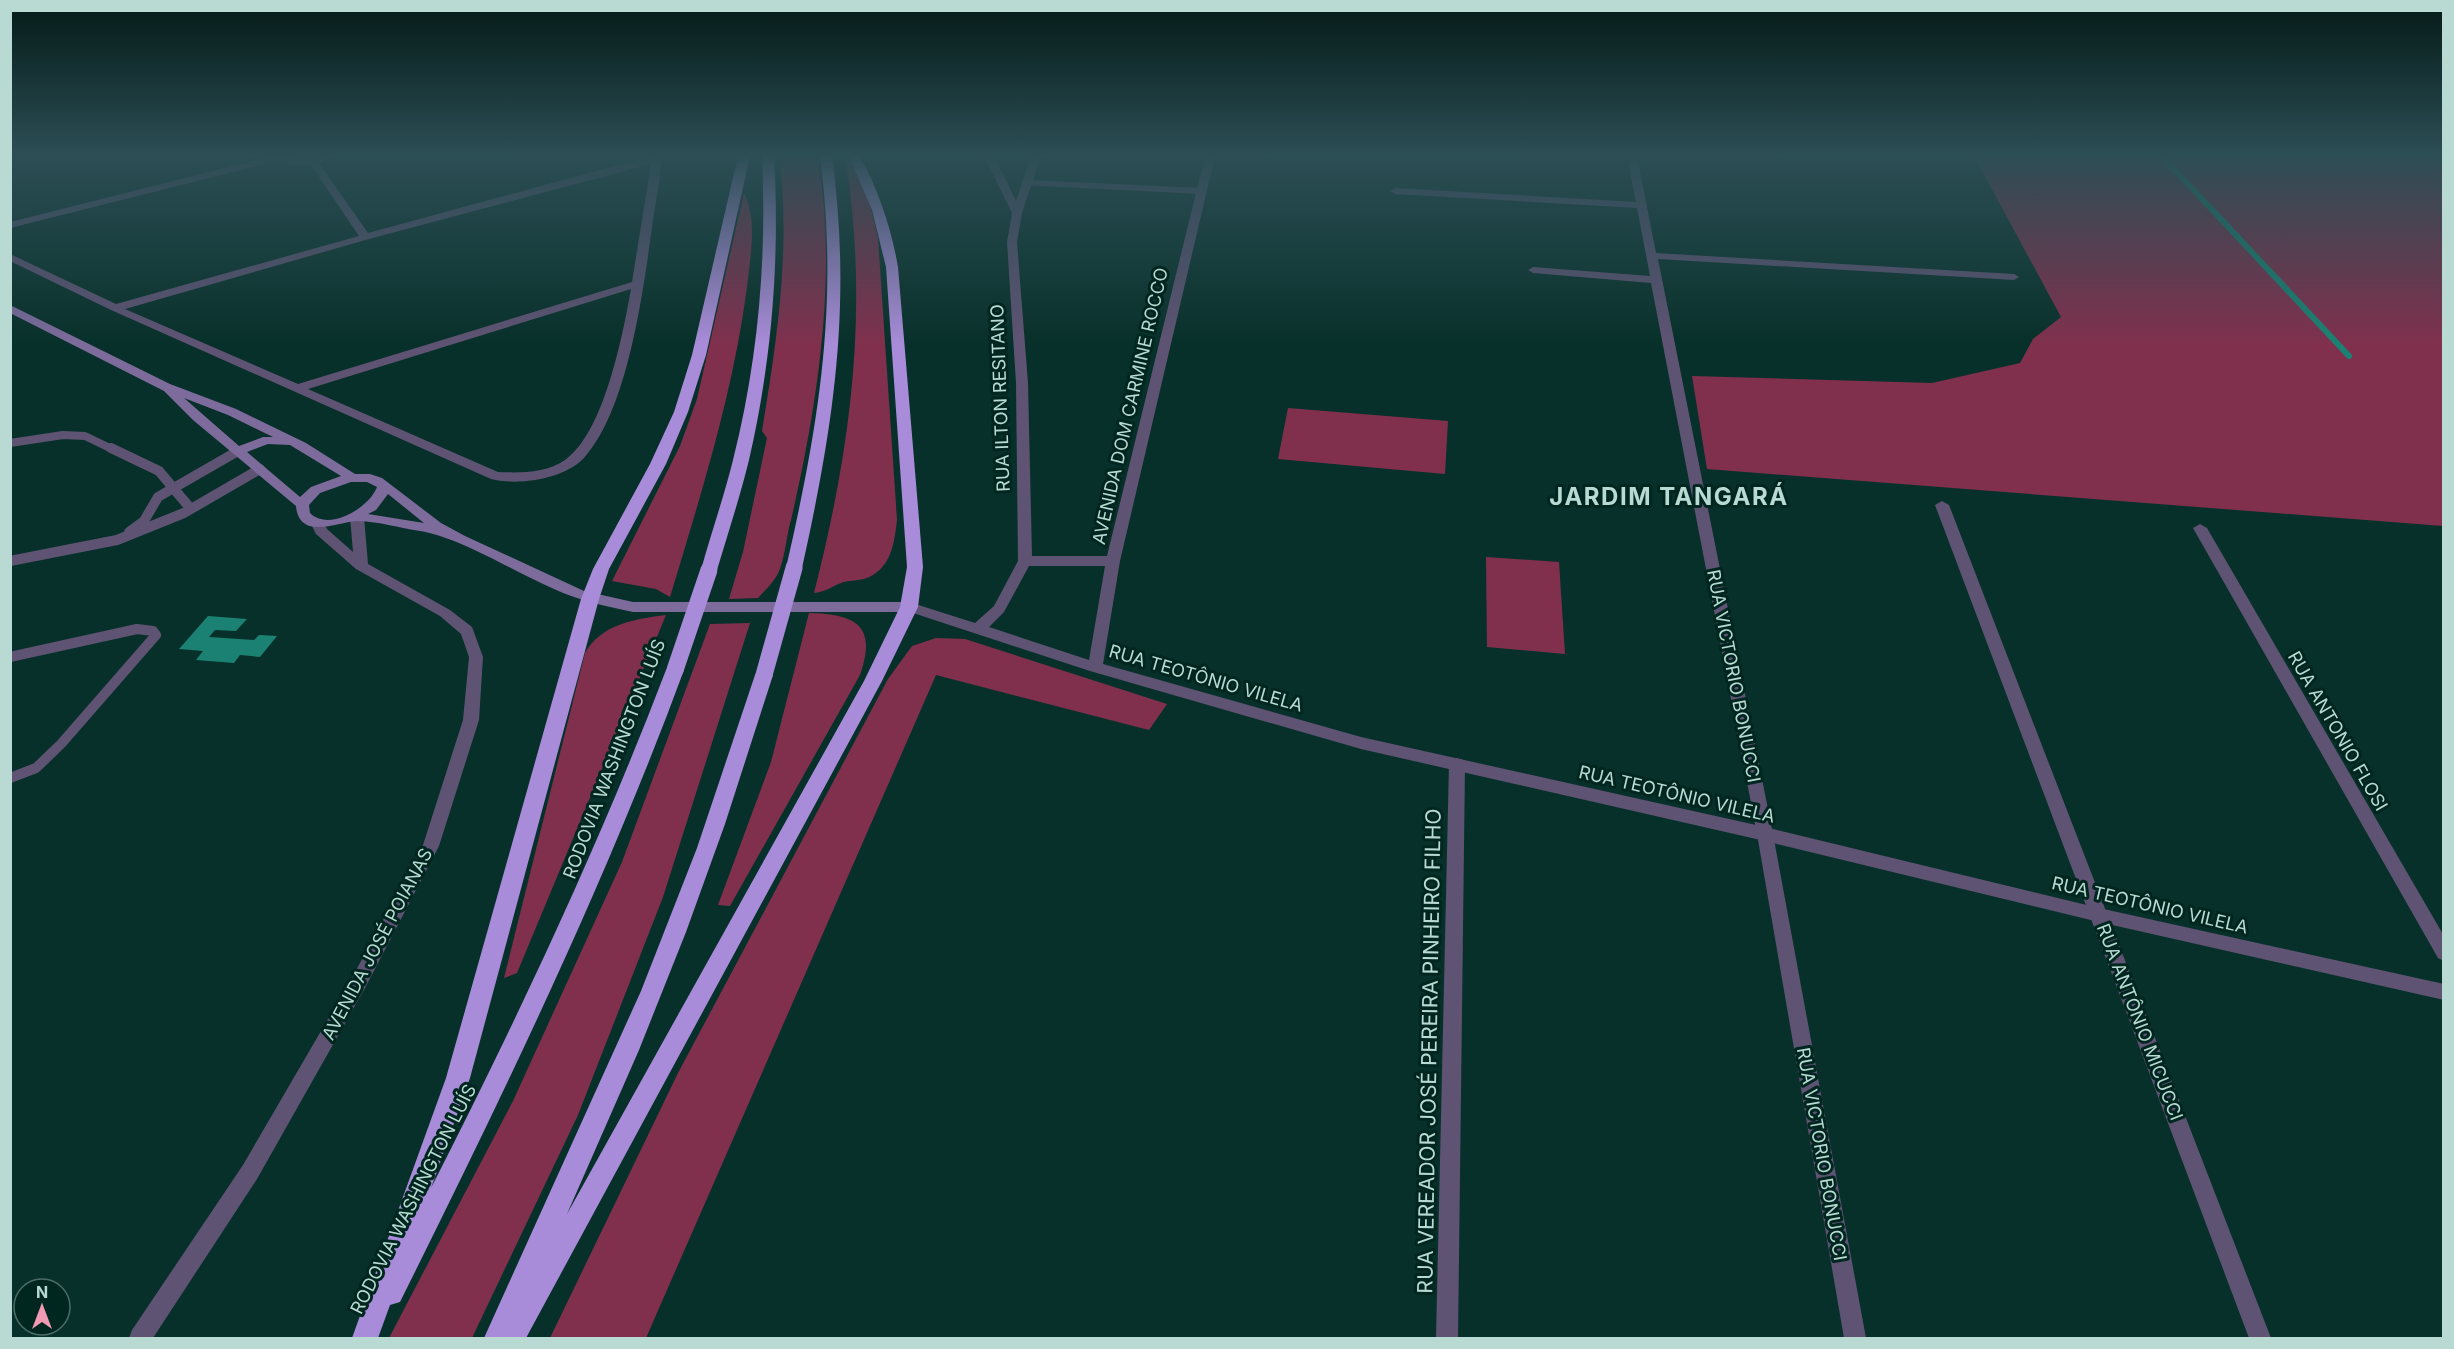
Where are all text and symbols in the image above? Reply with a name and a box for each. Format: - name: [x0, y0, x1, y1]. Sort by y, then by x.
- street label: AVENIDA DOM CARMINE ROCCO: [1088, 266, 1172, 546]
- street label: RUA ILTON RESITANO: [986, 304, 1014, 492]
- district label: JARDIM TANGARÁ: [1549, 482, 1789, 511]
- street label: RUA VICTORIO BONUCCI: [1703, 568, 1765, 784]
- street label: RODOVIA WASHINGTON LUÍS: [558, 636, 669, 882]
- street label: RUA TEOTÔNIO VILELA: [1107, 639, 1306, 716]
- street label: RUA ANTONIO FLOSI: [2284, 648, 2392, 814]
- street label: RUA TEOTÔNIO VILELA: [1577, 760, 1777, 827]
- street label: RUA VEREADOR JOSÉ PEREIRA PINHEIRO FILHO: [1411, 808, 1446, 1294]
- street label: AVENIDA JOSÉ POIANAS: [317, 844, 437, 1043]
- street label: RUA TEOTÔNIO VILELA: [2050, 871, 2250, 938]
- street label: RUA ANTÔNIO MICUCCI: [2093, 920, 2188, 1123]
- street label: RUA VICTORIO BONUCCI: [1793, 1046, 1851, 1262]
- street label: RODOVIA WASHINGTON LUÍS: [345, 1080, 480, 1317]
- north arrow: [12, 1277, 72, 1337]
- text: N: [36, 1282, 48, 1302]

